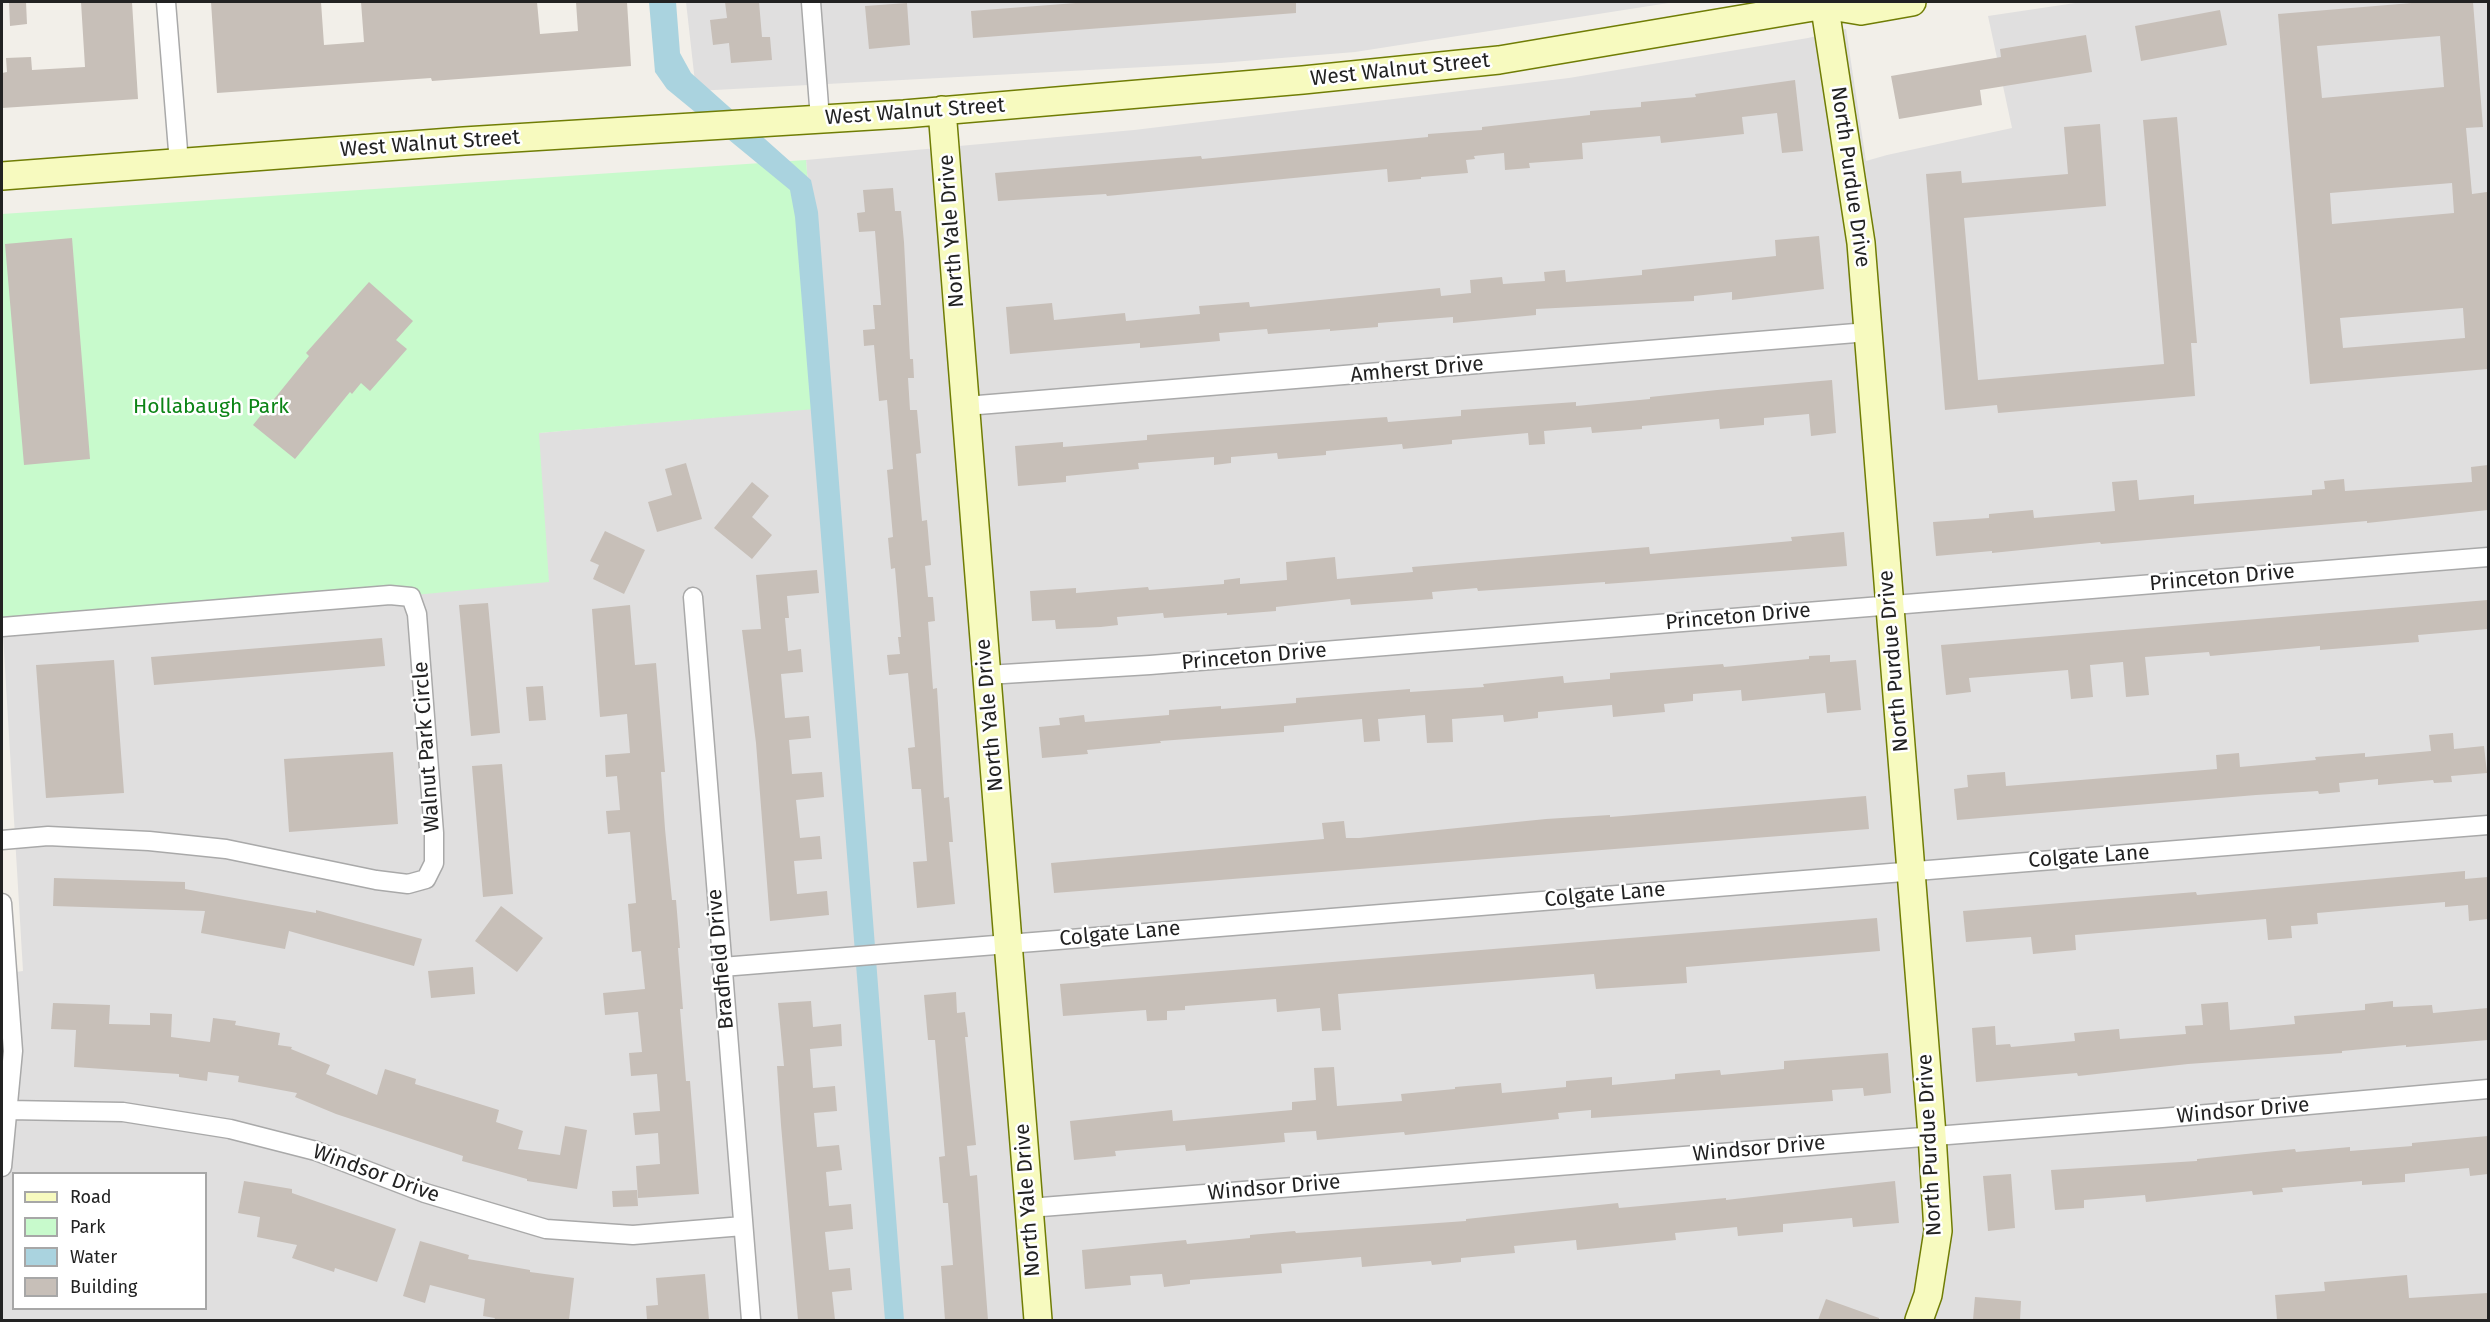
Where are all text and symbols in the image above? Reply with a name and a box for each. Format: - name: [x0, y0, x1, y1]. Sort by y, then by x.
- street label: West Walnut Street: [1309, 48, 1491, 92]
- street label: North Purdue Drive: [1825, 85, 1875, 269]
- street label: West Walnut Street: [824, 93, 1006, 131]
- street label: West Walnut Street: [339, 125, 521, 163]
- street label: North Yale Drive: [934, 154, 970, 308]
- street label: Amherst Drive: [1349, 352, 1485, 388]
- park label: Hollabaugh Park: [133, 394, 289, 420]
- street label: Princeton Drive: [2148, 559, 2296, 597]
- street label: North Purdue Drive: [1873, 569, 1915, 753]
- street label: Princeton Drive: [1664, 598, 1812, 636]
- street label: North Yale Drive: [971, 637, 1009, 793]
- street label: Princeton Drive: [1180, 638, 1328, 676]
- street label: Walnut Park Circle: [408, 661, 446, 833]
- street label: Colgate Lane: [2028, 840, 2150, 874]
- street label: Colgate Lane: [1543, 877, 1667, 913]
- street label: Bradfield Drive: [702, 888, 740, 1030]
- street label: Colgate Lane: [1058, 916, 1182, 952]
- street label: North Purdue Drive: [1913, 1053, 1947, 1237]
- street label: Windsor Drive: [2176, 1093, 2310, 1129]
- street label: North Yale Drive: [1010, 1123, 1046, 1277]
- street label: Windsor Drive: [1692, 1131, 1826, 1167]
- street label: Windsor Drive: [309, 1139, 443, 1209]
- street label: Windsor Drive: [1207, 1170, 1341, 1206]
- legend: [12, 1172, 207, 1310]
- text: Road: [70, 1186, 112, 1208]
- text: Park: [70, 1216, 105, 1238]
- text: Water: [70, 1246, 117, 1268]
- text: Building: [70, 1276, 137, 1298]

